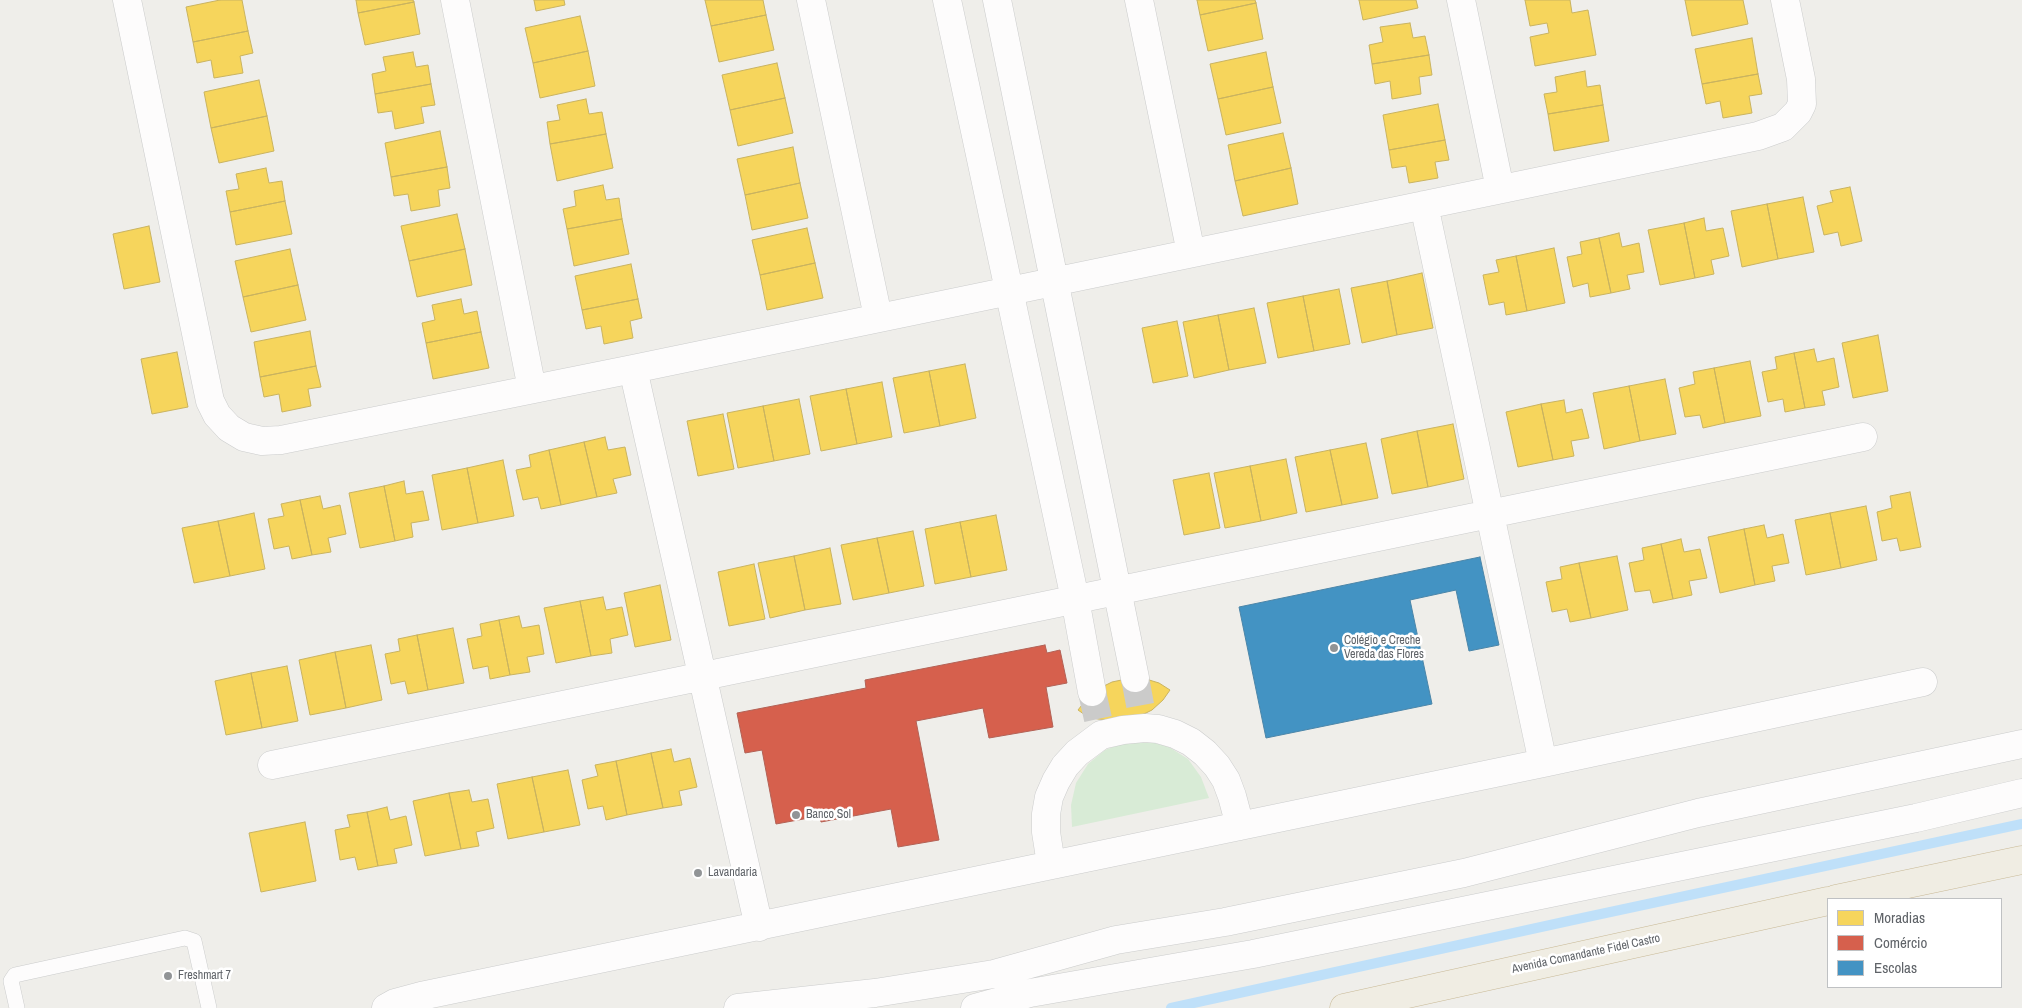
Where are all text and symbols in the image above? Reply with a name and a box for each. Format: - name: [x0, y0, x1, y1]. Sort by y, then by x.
- place label: Colégio e Creche Vereda das Flores: [1344, 634, 1424, 662]
- marker: Colégio e Creche Vereda das Flores: [1328, 642, 1340, 654]
- place label: Banco Sol: [806, 808, 851, 822]
- marker: Banco Sol: [790, 809, 802, 821]
- place label: Lavandaria: [708, 866, 757, 880]
- marker: Lavandaria: [692, 867, 704, 879]
- legend: [1827, 898, 2002, 988]
- text: Moradias: [1874, 907, 1925, 928]
- street label: Avenida Comandante Fidel Castro: [1510, 931, 1662, 977]
- text: Comércio: [1874, 932, 1927, 953]
- text: Escolas: [1874, 957, 1917, 978]
- place label: Freshmart 7: [178, 969, 231, 983]
- marker: Freshmart 7: [162, 970, 174, 982]

